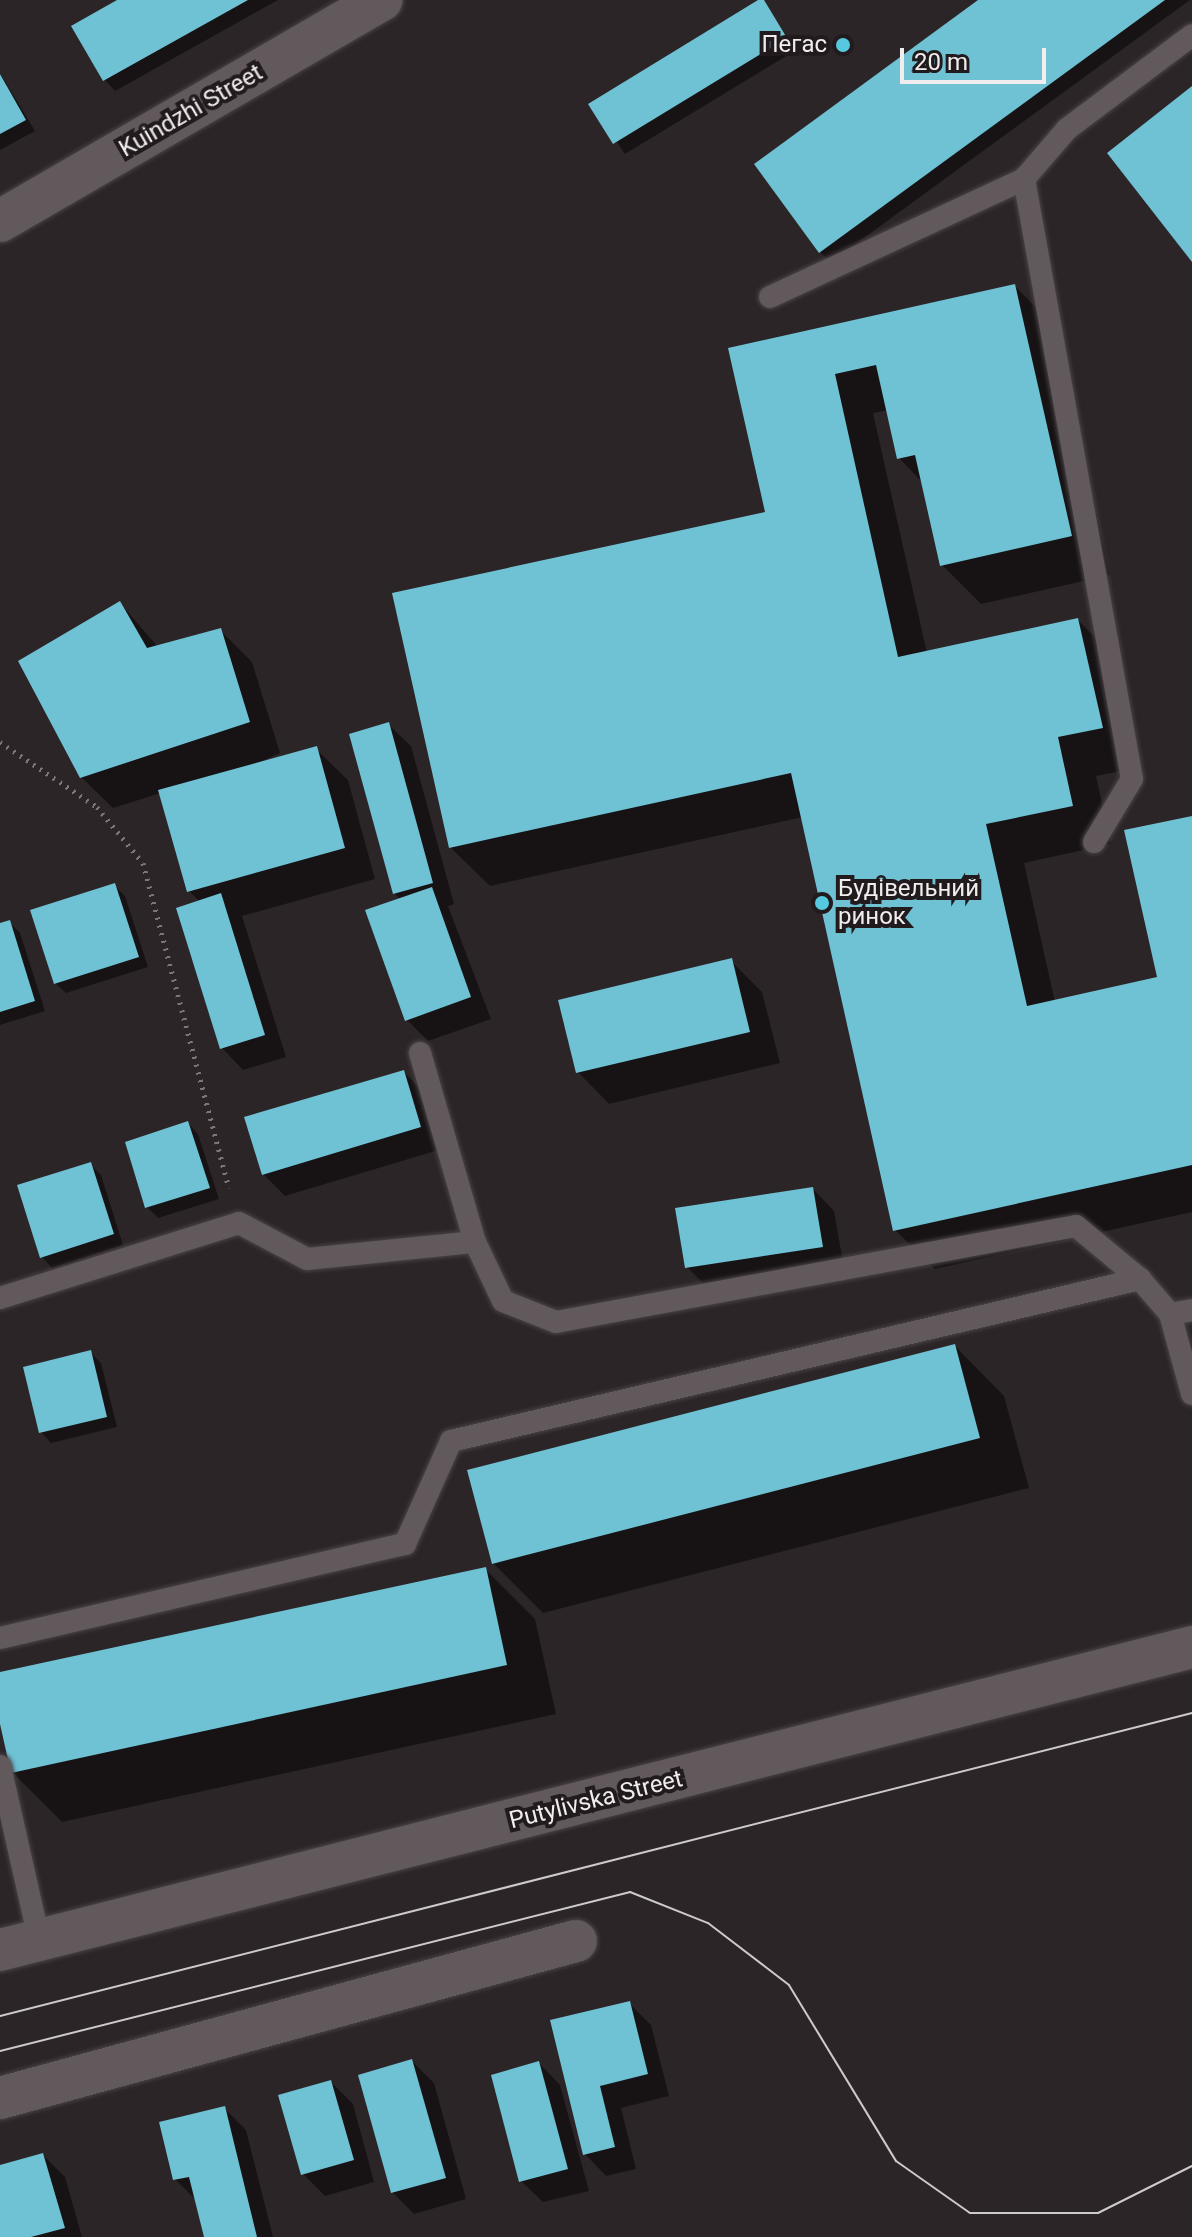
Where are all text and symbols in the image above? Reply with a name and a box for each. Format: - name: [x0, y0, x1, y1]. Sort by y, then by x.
- place label: Пегас: [761, 31, 827, 59]
- scale bar: [904, 32, 1050, 82]
- marker: Пегас: [834, 36, 852, 54]
- text: 20 m: [914, 48, 968, 76]
- street label: Kuindzhi Street: [114, 58, 268, 164]
- place label: Будівельний ринок: [838, 875, 979, 931]
- marker: Будівельний ринок: [813, 894, 831, 912]
- street label: Putylivska Street: [506, 1765, 686, 1835]

